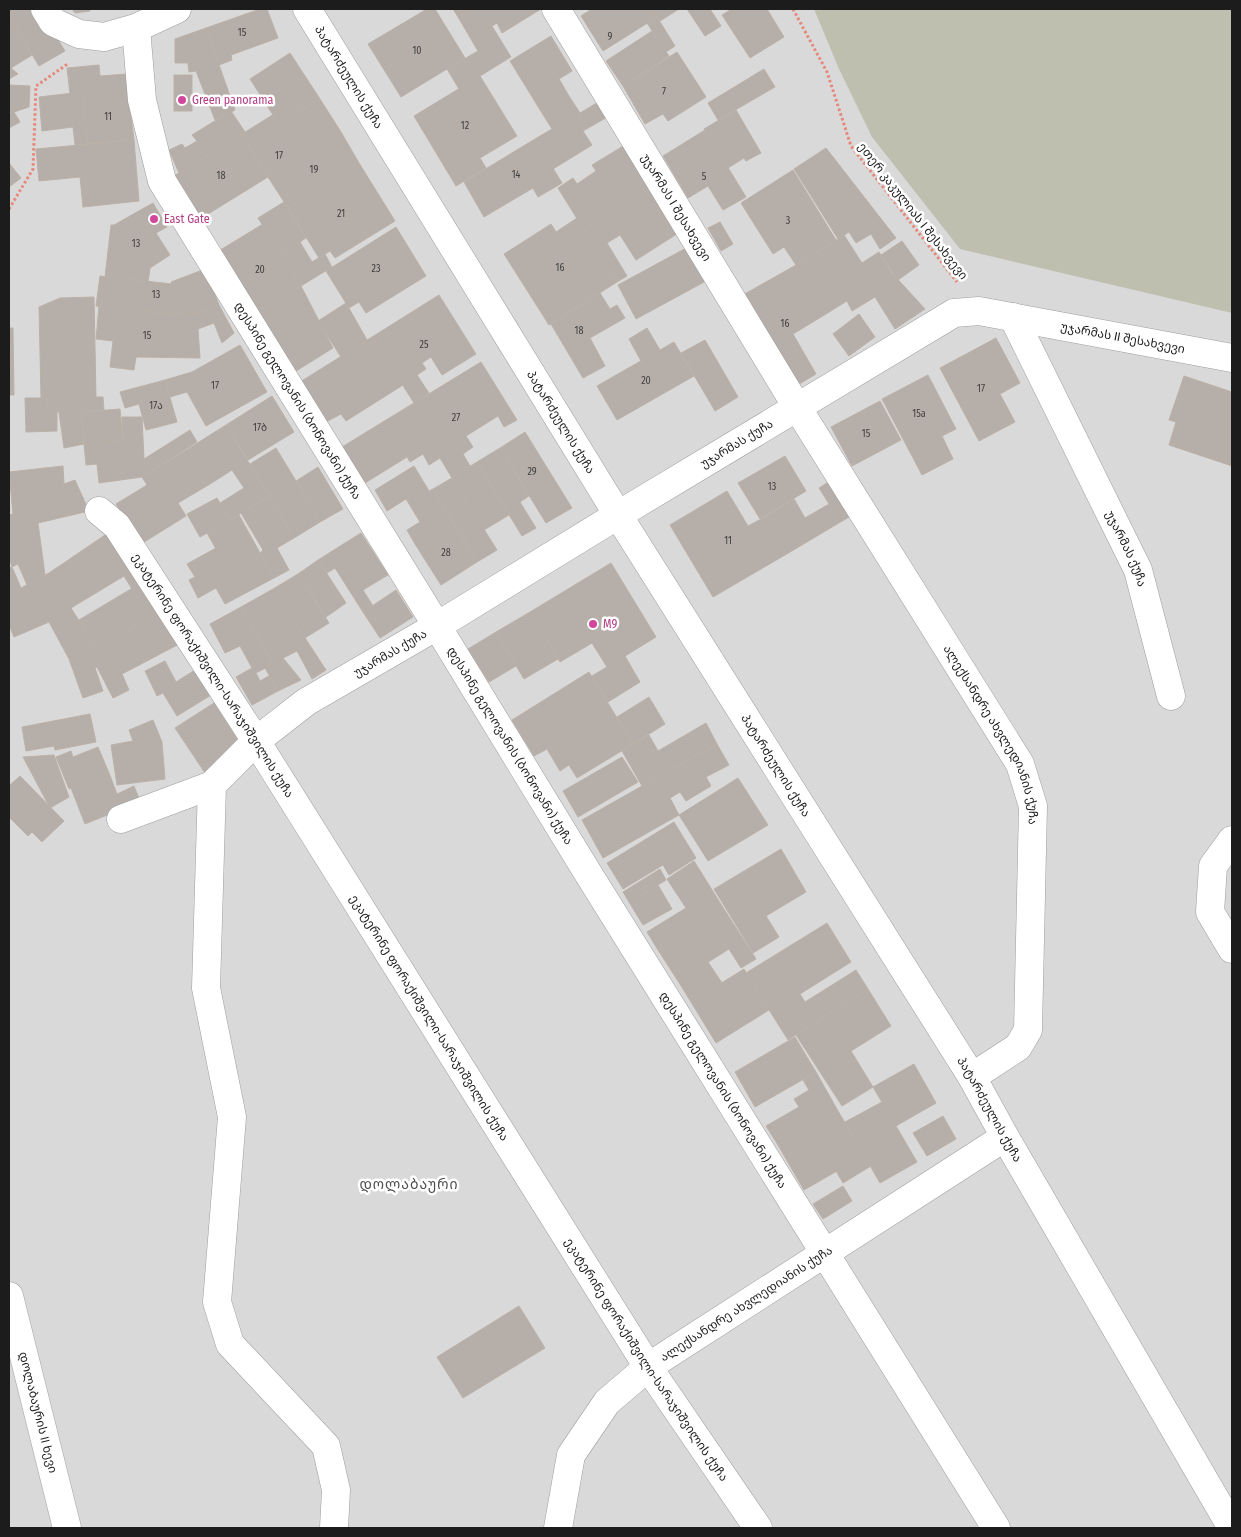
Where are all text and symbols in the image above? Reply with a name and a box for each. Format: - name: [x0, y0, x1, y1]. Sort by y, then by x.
- street label: პატარძეულის ქუჩა: [312, 23, 386, 131]
- house number: 15: [238, 27, 247, 39]
- house number: 9: [608, 31, 613, 43]
- house number: 10: [412, 45, 422, 57]
- house number: 7: [662, 86, 666, 98]
- place label: Green panorama: [192, 93, 273, 107]
- marker: Green panorama: [176, 94, 188, 106]
- house number: 11: [104, 111, 112, 123]
- house number: 12: [461, 120, 470, 132]
- street label: ეთერ კაკულიას I შესახვევი: [854, 140, 971, 283]
- house number: 17: [275, 150, 283, 162]
- street label: უჯარმას I შესახვევი: [638, 151, 714, 264]
- house number: 19: [310, 164, 319, 176]
- house number: 14: [512, 169, 521, 181]
- house number: 18: [217, 170, 225, 182]
- house number: 5: [702, 171, 707, 183]
- house number: 21: [337, 208, 345, 220]
- place label: East Gate: [164, 212, 210, 226]
- marker: East Gate: [148, 213, 160, 225]
- house number: 3: [786, 215, 791, 227]
- house number: 13: [132, 238, 141, 250]
- house number: 16: [556, 262, 564, 274]
- house number: 23: [372, 263, 381, 275]
- house number: 20: [255, 264, 265, 276]
- house number: 13: [152, 289, 161, 301]
- street label: დესპინე გელოვანის (ბონოვანი) ქუჩა: [231, 300, 364, 502]
- house number: 16: [781, 318, 789, 330]
- street label: უჯარმას II შესახვევი: [1060, 319, 1186, 356]
- house number: 18: [575, 325, 583, 337]
- house number: 15: [143, 330, 152, 342]
- house number: 25: [420, 339, 429, 351]
- street label: პატარძეულის ქუჩა: [524, 368, 598, 476]
- house number: 20: [641, 375, 651, 387]
- house number: 17: [211, 380, 219, 392]
- house number: 17: [977, 383, 985, 395]
- house number: 17ა: [149, 400, 163, 412]
- house number: 15a: [912, 408, 926, 420]
- house number: 27: [452, 412, 460, 424]
- street label: უჯარმას ქუჩა: [698, 416, 776, 471]
- house number: 17ბ: [253, 422, 267, 434]
- house number: 15: [862, 428, 871, 440]
- house number: 29: [527, 466, 537, 478]
- house number: 13: [768, 481, 777, 493]
- street label: უჯარმას ქუჩა: [1103, 508, 1149, 588]
- house number: 11: [724, 535, 732, 547]
- house number: 28: [441, 547, 451, 559]
- street label: ეკატერინე ფორაქიშვილი-სარაჯიშვილის ქუჩა: [129, 551, 297, 800]
- place label: M9: [603, 617, 617, 631]
- marker: M9: [587, 618, 599, 630]
- street label: უჯარმას ქუჩა: [351, 627, 429, 680]
- street label: ალექსანდრე ახვლედიანის ქუჩა: [940, 642, 1040, 825]
- street label: დესპინე გელოვანის (ბონოვანი) ქუჩა: [444, 644, 576, 847]
- street label: პატარძეულის ქუჩა: [738, 712, 813, 819]
- street label: ეკატერინე ფორაქიშვილი-სარაჯიშვილის ქუჩა: [347, 892, 512, 1143]
- street label: დესპინე გელოვანის (ბონოვანი) ქუჩა: [656, 989, 790, 1191]
- street label: პატარძეულის ქუჩა: [954, 1054, 1025, 1164]
- district label: დოლაბაური: [359, 1176, 459, 1193]
- street label: ეკატერინე ფორაქიშვილი-სარაჯიშვილის ქუჩა: [562, 1235, 731, 1484]
- street label: ალექსანდრე ახვლედიანის ქუჩა: [658, 1243, 835, 1364]
- street label: დოლაბაურის II ხევი: [15, 1350, 60, 1475]

